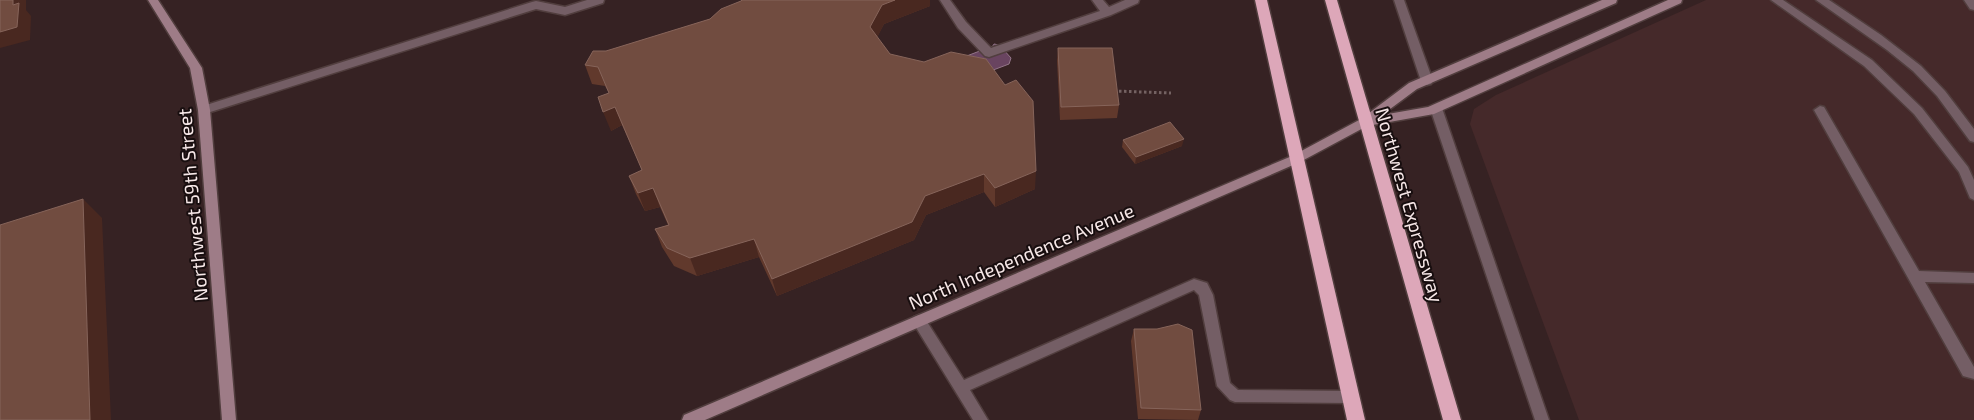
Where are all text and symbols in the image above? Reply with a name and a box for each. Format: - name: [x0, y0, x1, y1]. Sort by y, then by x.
- street label: Northwest Expressway: [1371, 105, 1449, 305]
- street label: Northwest 59th Street: [172, 108, 212, 302]
- street label: North Independence Avenue: [905, 198, 1137, 314]

